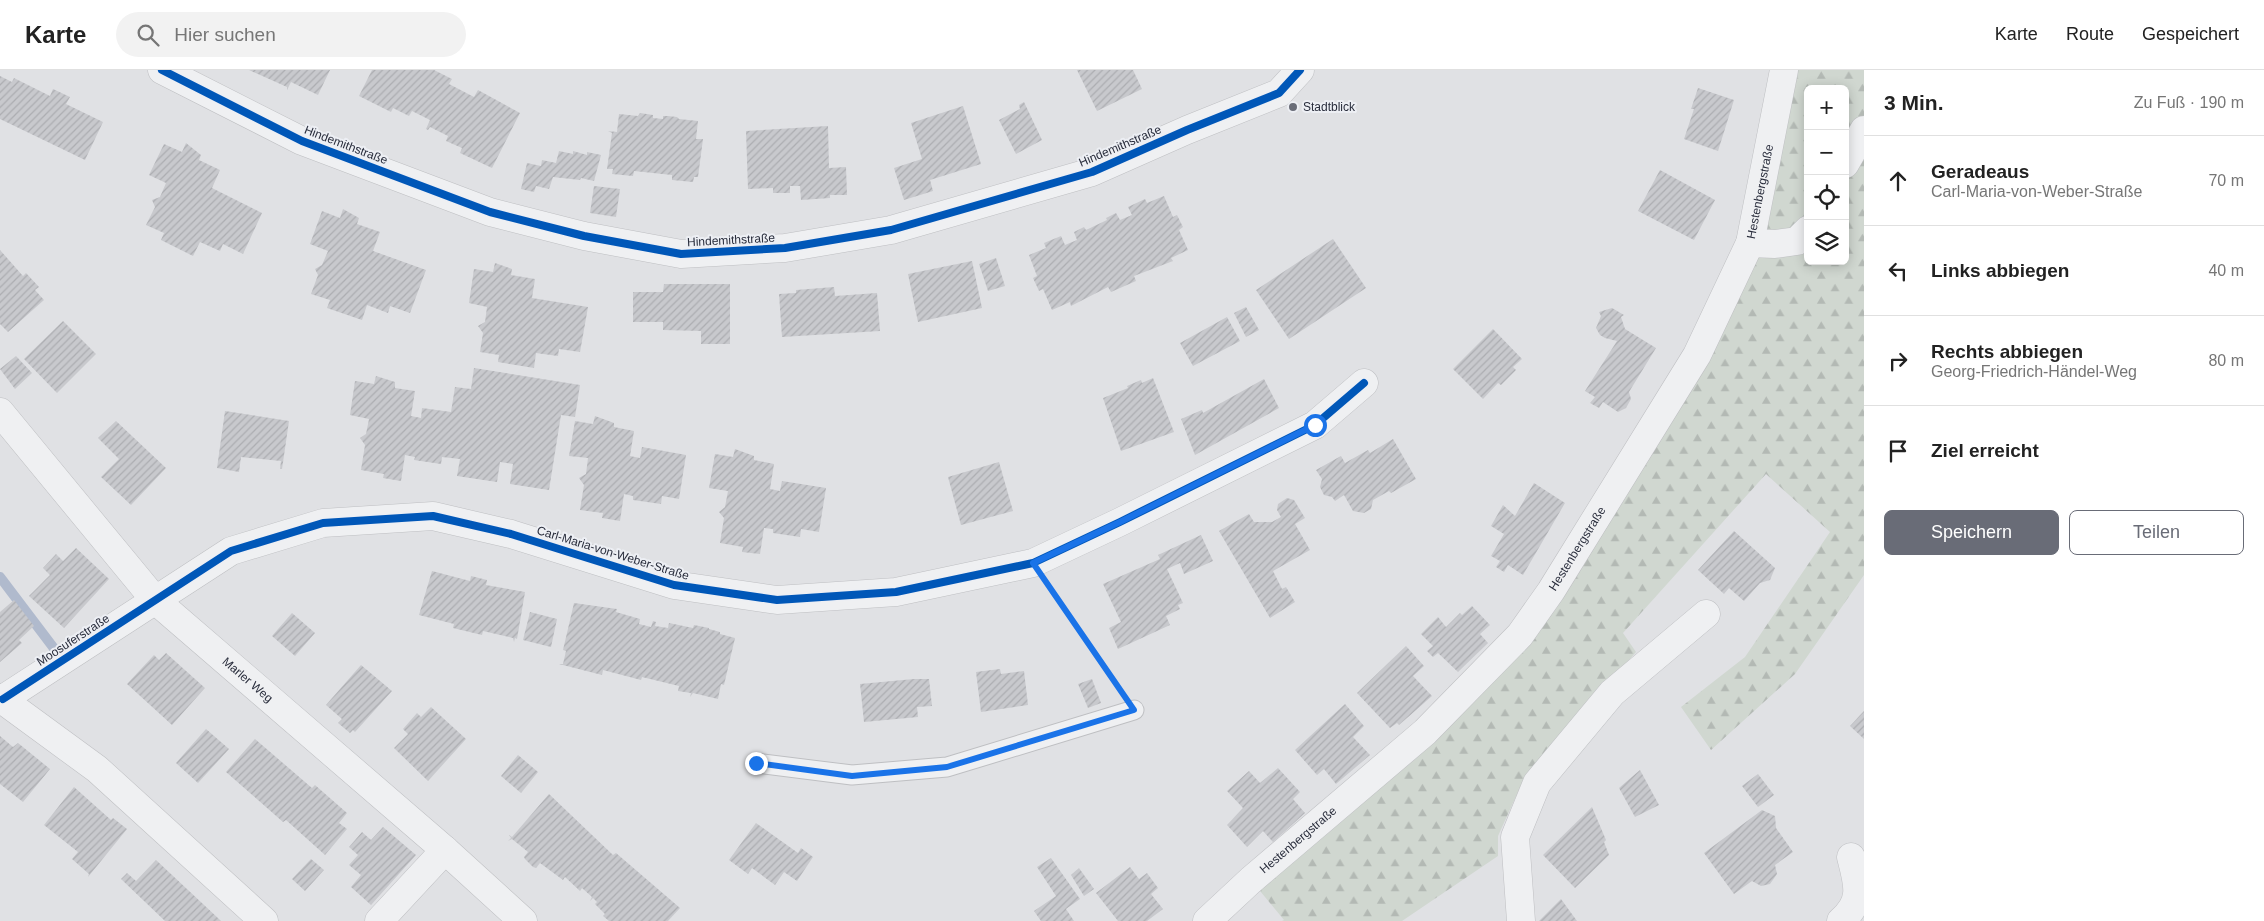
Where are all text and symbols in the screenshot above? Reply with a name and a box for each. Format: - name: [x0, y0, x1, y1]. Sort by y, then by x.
- search box: [116, 12, 466, 57]
- text: Karte: [25, 21, 86, 48]
- icon: search: [134, 21, 162, 49]
- text: Hier suchen: [174, 24, 276, 45]
- text: Karte: [1995, 24, 2038, 44]
- text: Route: [2066, 24, 2114, 44]
- text: Gespeichert: [2142, 24, 2239, 44]
- map controls: [1804, 85, 1849, 265]
- button: +: [1804, 85, 1849, 130]
- text: 3 Min.: [1884, 91, 1944, 114]
- text: Zu Fuß · 190 m: [2134, 94, 2244, 111]
- place label: Stadtblick: [1303, 100, 1356, 114]
- marker: Stadtblick: [1287, 101, 1299, 113]
- street label: Hindemithstraße: [1077, 122, 1164, 170]
- street label: Hindemithstraße: [302, 123, 390, 167]
- button: −: [1804, 130, 1849, 175]
- street label: Hestenbergstraße: [1744, 143, 1776, 240]
- text: Geradeaus: [1931, 161, 2029, 182]
- icon: ahead: [1884, 167, 1912, 195]
- text: 70 m: [2208, 172, 2244, 189]
- button: locate: [1804, 175, 1849, 220]
- text: Carl-Maria-von-Weber-Straße: [1931, 183, 2142, 200]
- button: layers: [1804, 220, 1849, 265]
- street label: Hindemithstraße: [687, 231, 776, 249]
- icon: left: [1884, 257, 1912, 285]
- text: Links abbiegen: [1931, 260, 2069, 281]
- text: 40 m: [2208, 262, 2244, 279]
- text: Rechts abbiegen: [1931, 341, 2083, 362]
- icon: right: [1884, 347, 1912, 375]
- text: 80 m: [2208, 352, 2244, 369]
- text: Georg-Friedrich-Händel-Weg: [1931, 363, 2137, 380]
- route start: [1304, 414, 1327, 437]
- icon: arrive: [1884, 437, 1912, 465]
- text: Ziel erreicht: [1931, 440, 2039, 461]
- street label: Hestenbergstraße: [1546, 504, 1609, 593]
- button: Speichern: [1884, 510, 2059, 555]
- button: Teilen: [2069, 510, 2244, 555]
- street label: Carl-Maria-von-Weber-Straße: [535, 523, 691, 583]
- street label: Moosuferstraße: [34, 611, 112, 669]
- street label: Marler Weg: [220, 654, 276, 705]
- route end: [745, 752, 768, 775]
- street label: Hestenbergstraße: [1257, 803, 1340, 876]

